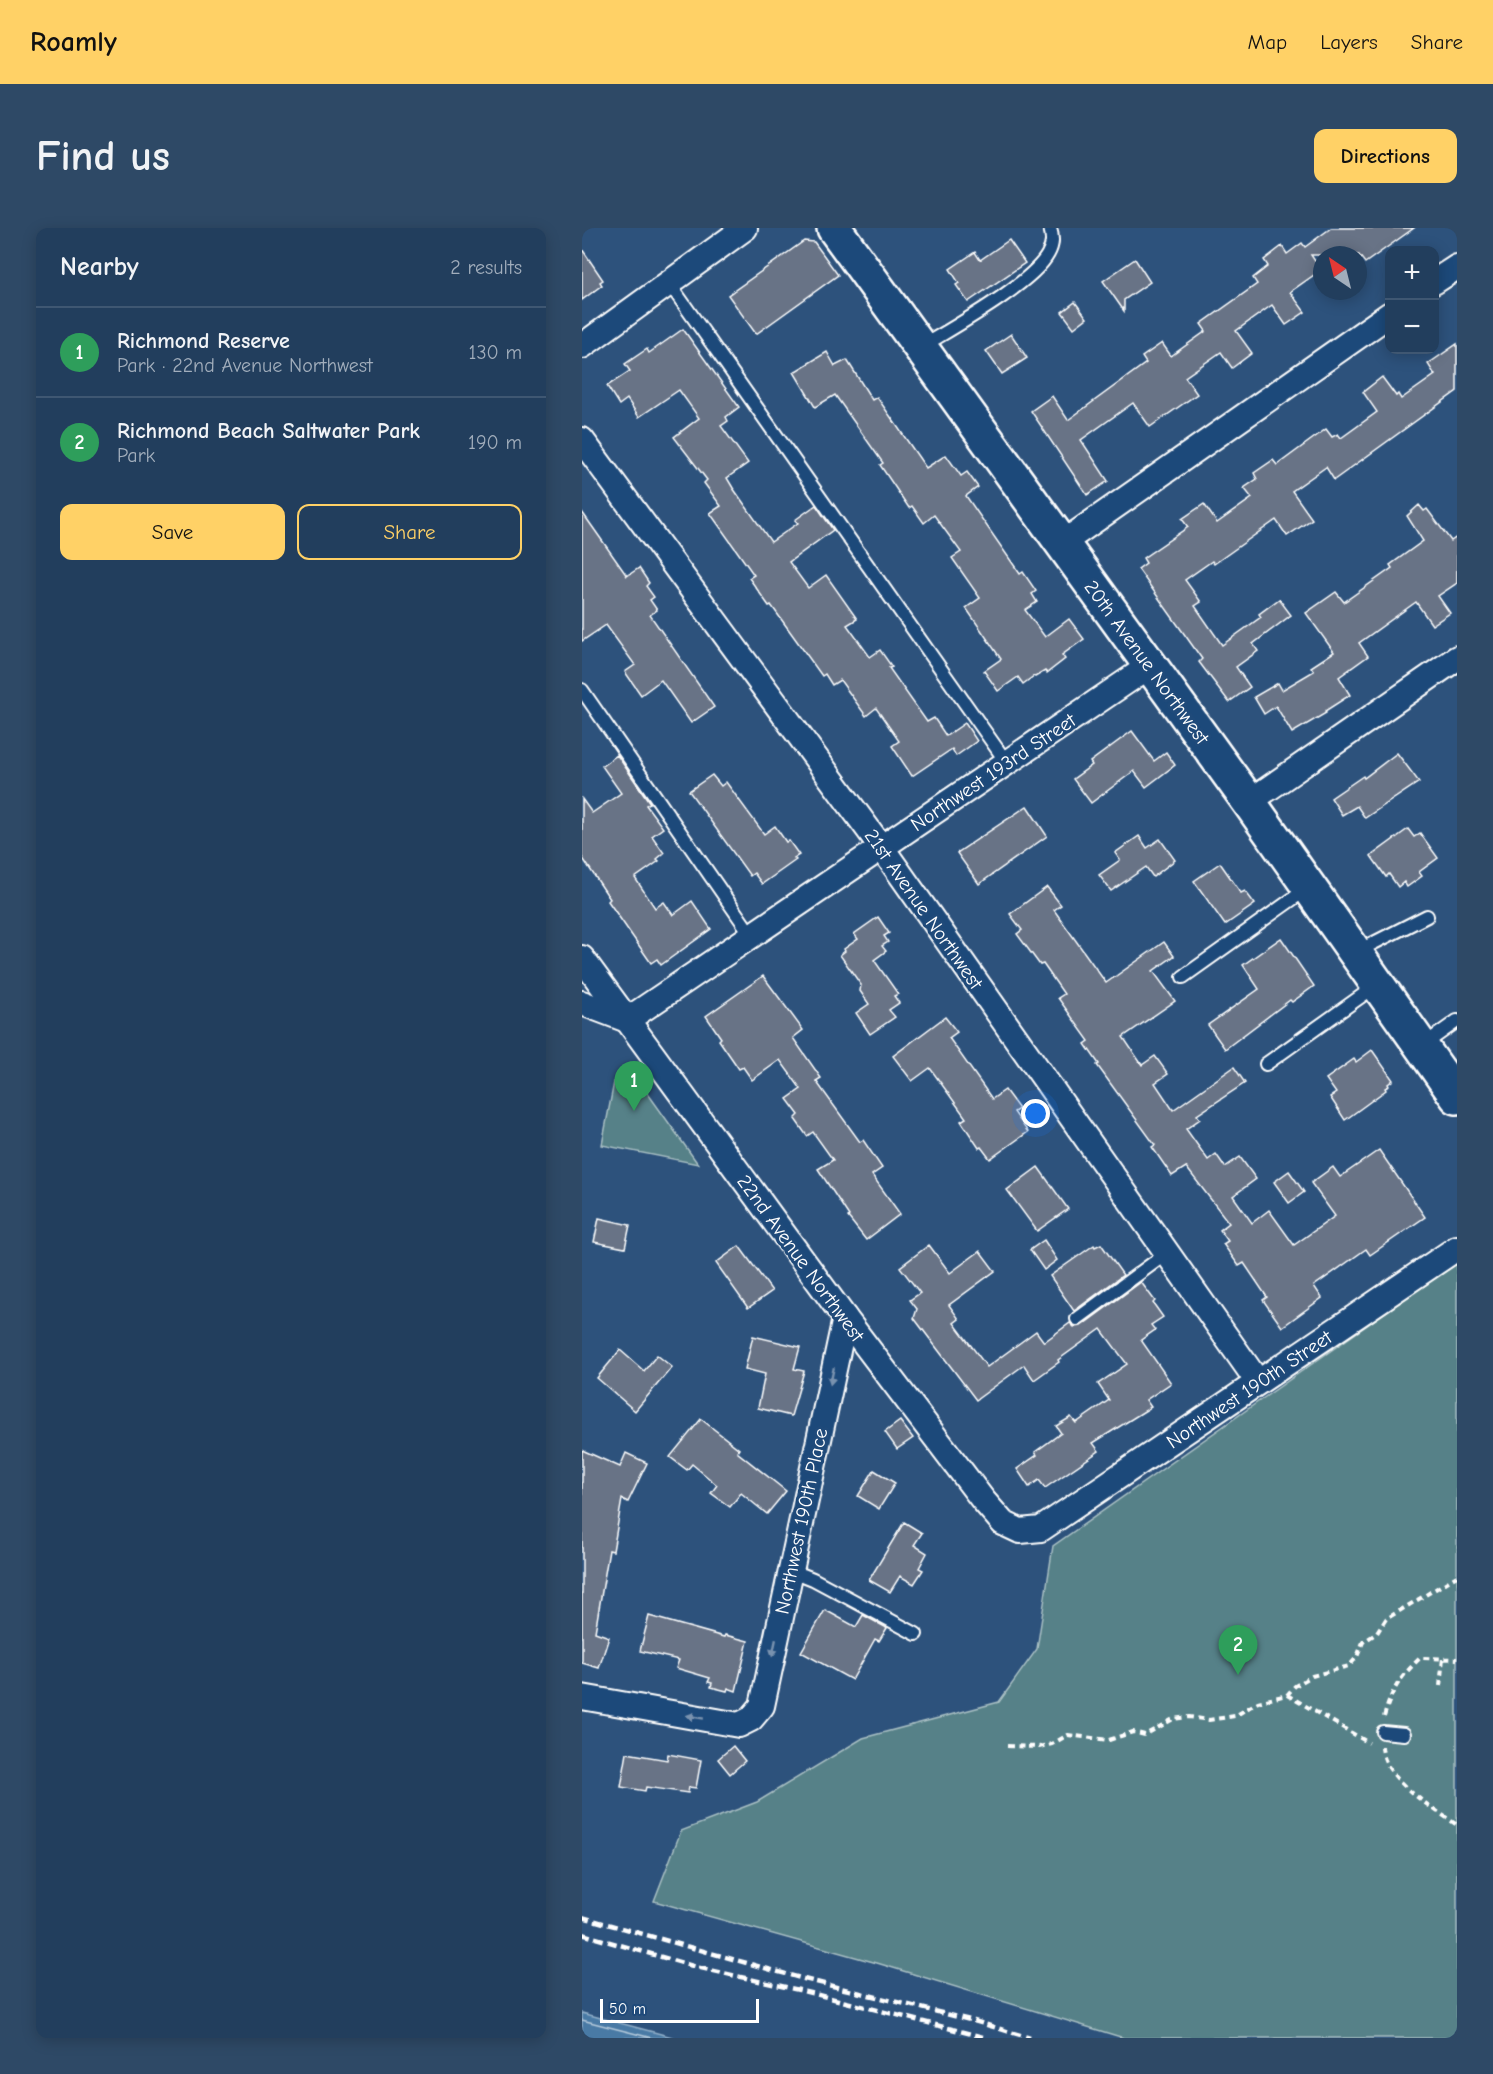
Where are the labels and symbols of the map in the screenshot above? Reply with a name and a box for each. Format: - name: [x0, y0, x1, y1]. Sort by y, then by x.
- north arrow: [1313, 246, 1367, 300]
- street label: 20th Avenue Northwest: [1079, 576, 1215, 750]
- street label: Northwest 193rd Street: [907, 708, 1081, 836]
- street label: 21st Avenue Northwest: [860, 825, 988, 995]
- pin: 1: [614, 1062, 654, 1111]
- your location: [1021, 1099, 1050, 1128]
- street label: 22nd Avenue Northwest: [732, 1170, 870, 1347]
- street label: Northwest 190th Street: [1162, 1325, 1337, 1453]
- one-way arrow: [827, 1366, 837, 1385]
- street label: Northwest 190th Place: [771, 1426, 832, 1616]
- pin: 2: [1218, 1626, 1258, 1675]
- one-way arrow: [769, 1639, 778, 1658]
- one-way arrow: [685, 1712, 704, 1721]
- scale bar: [600, 1996, 759, 2024]

